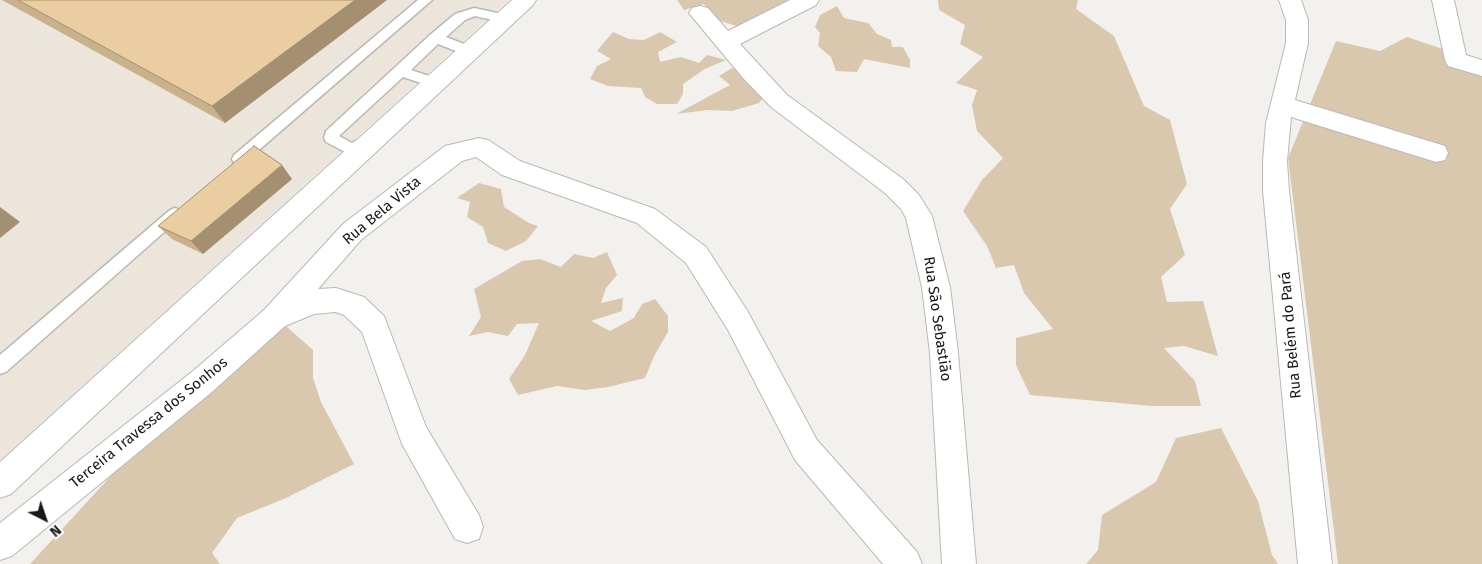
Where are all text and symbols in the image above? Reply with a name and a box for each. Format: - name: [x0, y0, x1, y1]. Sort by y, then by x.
- street label: Rua Bela Vista: [339, 173, 425, 249]
- street label: Rua São Sebastião: [919, 256, 955, 382]
- street label: Rua Belém do Pará: [1276, 271, 1306, 399]
- street label: Terceira Travessa dos Sonhos: [66, 354, 232, 492]
- north arrow: [20, 494, 70, 544]
- text: N: [46, 521, 64, 540]

